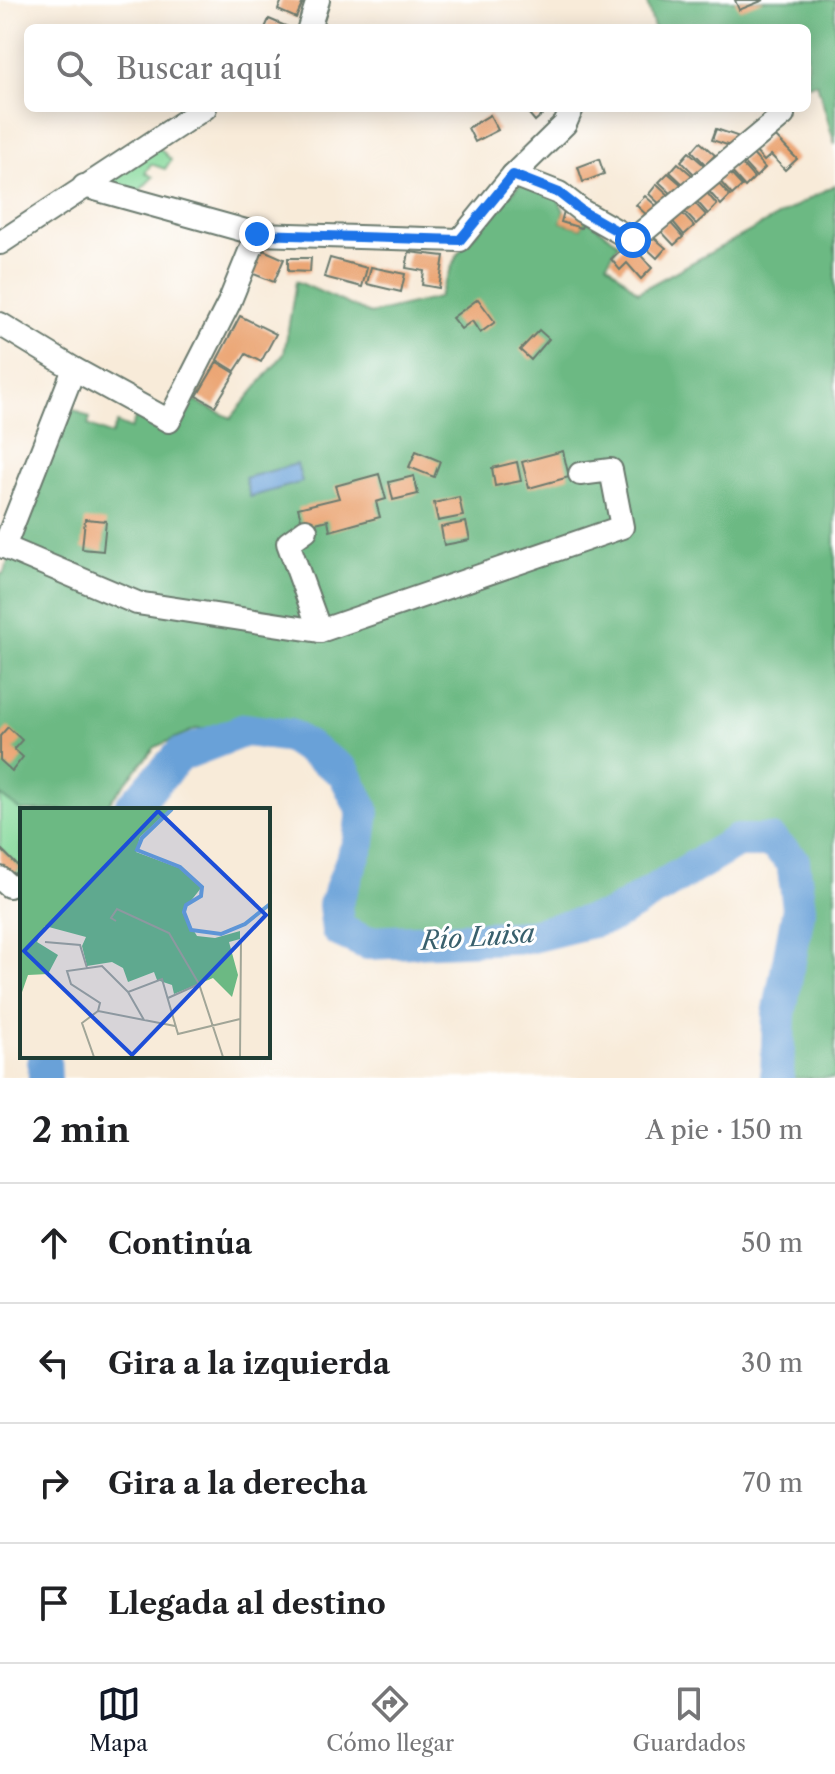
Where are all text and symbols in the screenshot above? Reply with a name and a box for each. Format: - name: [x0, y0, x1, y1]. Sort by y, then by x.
- search box: [24, 24, 811, 112]
- icon: search: [52, 46, 96, 90]
- text: Buscar aquí: [116, 50, 282, 87]
- route end: [239, 216, 275, 252]
- route start: [615, 222, 651, 258]
- inset map: [20, 808, 270, 1058]
- water label: Río Luisa: [418, 917, 536, 957]
- text: 2 min: [32, 1109, 130, 1151]
- text: A pie · 150 m: [645, 1114, 803, 1146]
- icon: ahead: [32, 1221, 76, 1265]
- text: Continúa: [108, 1225, 252, 1262]
- text: 50 m: [741, 1227, 803, 1259]
- icon: left: [32, 1341, 76, 1385]
- text: Gira a la izquierda: [108, 1345, 390, 1382]
- text: 30 m: [741, 1347, 803, 1379]
- icon: right: [32, 1461, 76, 1505]
- text: Gira a la derecha: [108, 1465, 367, 1502]
- text: 70 m: [743, 1467, 803, 1499]
- icon: arrive: [32, 1581, 76, 1625]
- text: Llegada al destino: [108, 1585, 386, 1622]
- tab: Mapa: [89, 1682, 148, 1757]
- tab: Cómo llegar: [326, 1682, 454, 1757]
- tab: Guardados: [633, 1682, 746, 1757]

